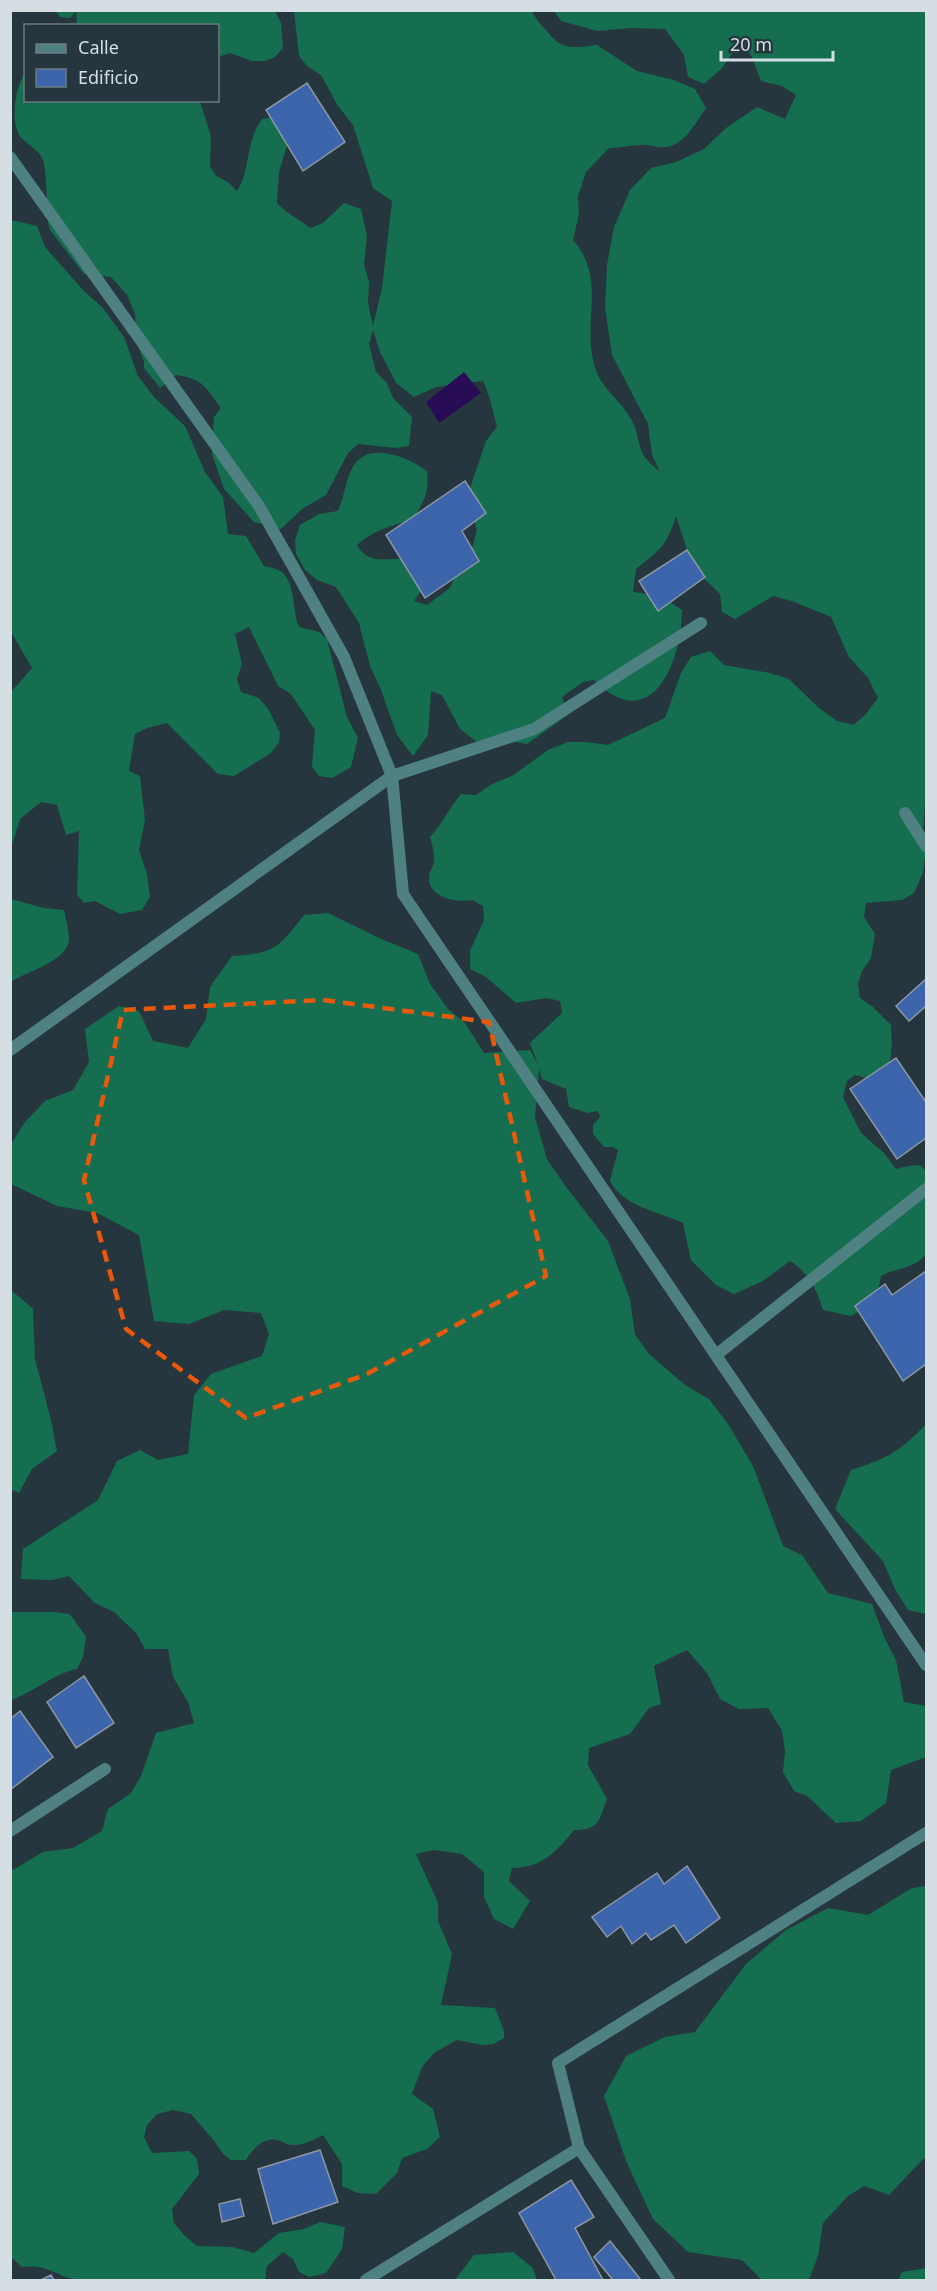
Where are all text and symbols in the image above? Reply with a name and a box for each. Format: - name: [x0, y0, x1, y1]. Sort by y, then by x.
- legend: [24, 24, 219, 102]
- scale bar: [721, 24, 834, 62]
- text: 20 m: [730, 32, 772, 56]
- text: Calle: [78, 35, 119, 59]
- text: Edificio: [78, 65, 139, 89]

